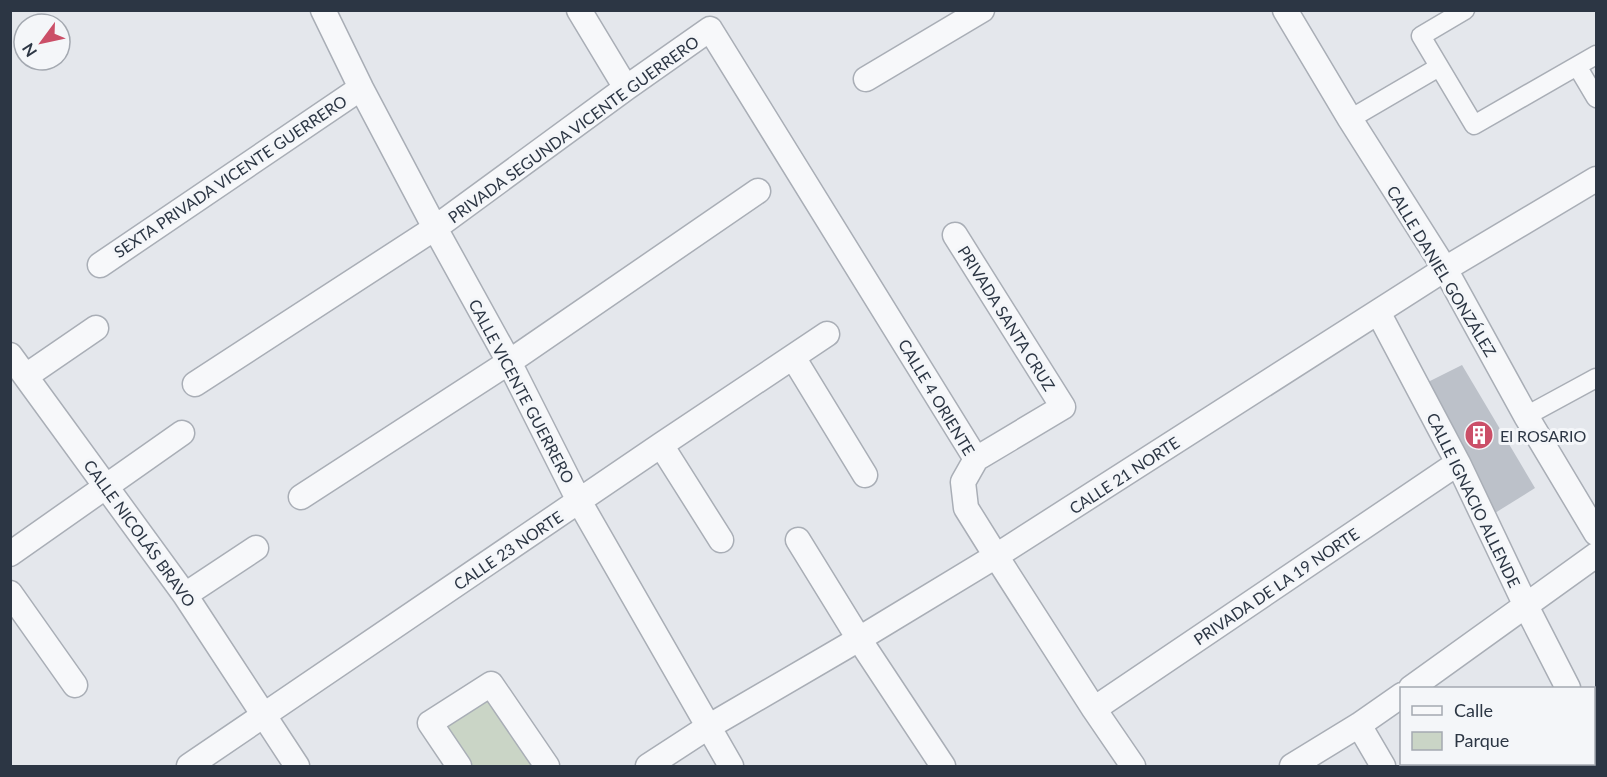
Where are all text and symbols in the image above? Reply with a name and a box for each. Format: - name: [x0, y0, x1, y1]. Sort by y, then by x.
- north arrow: [12, 12, 72, 72]
- street label: PRIVADA SEGUNDA VICENTE GUERRERO: [444, 32, 702, 226]
- text: N: [18, 40, 40, 61]
- street label: SEXTA PRIVADA VICENTE GUERRERO: [110, 91, 350, 261]
- street label: CALLE DANIEL GONZÁLEZ: [1383, 182, 1501, 360]
- street label: PRIVADA SANTA CRUZ: [955, 242, 1060, 394]
- street label: CALLE VICENTE GUERRERO: [465, 296, 579, 486]
- street label: CALLE 4 ORIENTE: [895, 335, 979, 459]
- street label: CALLE IGNACIO ALLENDE: [1423, 410, 1525, 590]
- building icon: El ROSARIO: [1463, 419, 1495, 451]
- place label: El ROSARIO: [1500, 426, 1587, 445]
- street label: CALLE 21 NORTE: [1065, 432, 1183, 518]
- street label: CALLE NICOLÁS BRAVO: [80, 456, 200, 610]
- street label: CALLE 23 NORTE: [450, 507, 566, 593]
- street label: PRIVADA DE LA 19 NORTE: [1190, 524, 1362, 648]
- legend: [1400, 687, 1595, 765]
- text: Calle: [1454, 699, 1493, 721]
- text: Parque: [1454, 729, 1509, 751]

